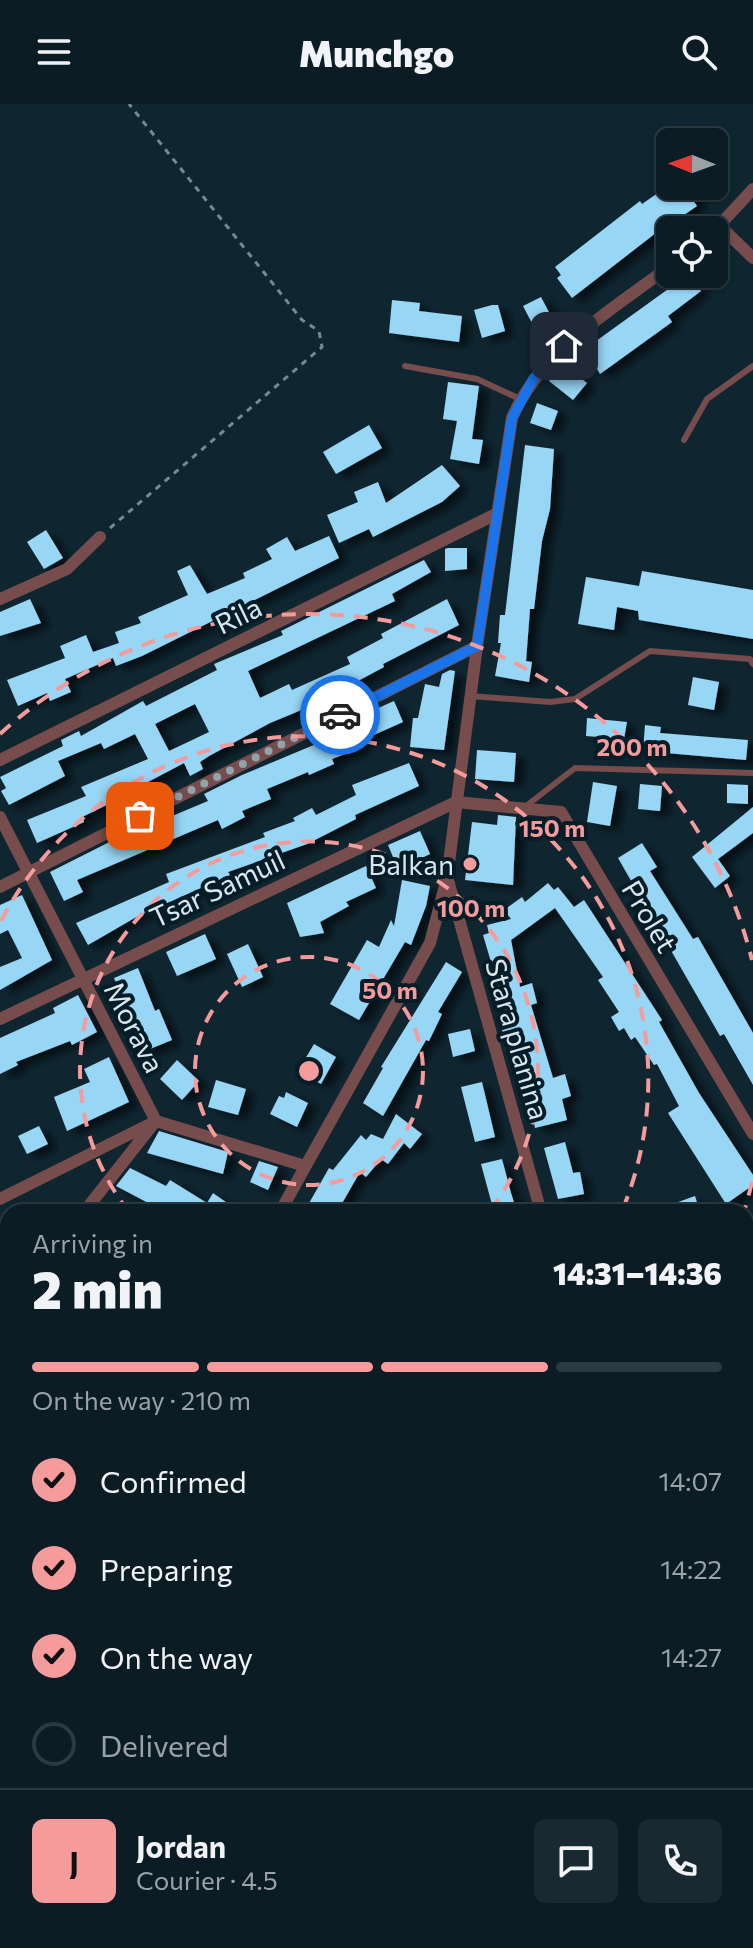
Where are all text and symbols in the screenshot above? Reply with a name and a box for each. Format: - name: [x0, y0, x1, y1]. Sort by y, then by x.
- icon: menu: [32, 30, 76, 74]
- text: Munchgo: [299, 30, 454, 74]
- icon: search: [677, 30, 721, 74]
- north arrow: [656, 128, 728, 200]
- map controls: [656, 128, 728, 288]
- button: locate: [656, 216, 728, 288]
- pin: [530, 312, 598, 380]
- icon: home: [542, 324, 586, 368]
- street label: Rila: [209, 589, 267, 641]
- courier: [300, 675, 380, 755]
- icon: car: [318, 693, 362, 737]
- text: 200 m: [597, 732, 667, 761]
- pin: [106, 782, 174, 850]
- icon: bag: [118, 794, 162, 838]
- text: 150 m: [519, 813, 585, 842]
- street label: Tsar Samuil: [144, 842, 290, 934]
- place label: Balkan: [368, 847, 454, 881]
- marker: Balkan: [461, 855, 479, 873]
- street label: Prolet: [615, 874, 685, 958]
- text: 100 m: [437, 893, 505, 922]
- street label: Stara planina: [479, 955, 557, 1123]
- text: 50 m: [362, 975, 418, 1004]
- street label: Morava: [98, 976, 172, 1078]
- centre of rings: [295, 1057, 323, 1085]
- text: Arriving in: [32, 1227, 153, 1258]
- text: 14:31–14:36: [553, 1254, 722, 1291]
- text: 2 min: [32, 1256, 163, 1320]
- text: On the way · 210 m: [32, 1384, 251, 1415]
- icon: check: [32, 1458, 76, 1502]
- text: Confirmed: [100, 1462, 247, 1499]
- text: 14:07: [659, 1465, 722, 1496]
- icon: check: [32, 1546, 76, 1590]
- text: Preparing: [100, 1550, 233, 1587]
- text: 14:22: [660, 1553, 722, 1584]
- icon: check: [32, 1634, 76, 1678]
- text: On the way: [100, 1638, 253, 1675]
- text: 14:27: [661, 1641, 722, 1672]
- text: Delivered: [100, 1726, 229, 1763]
- button: chat: [534, 1819, 618, 1903]
- button: phone: [638, 1819, 722, 1903]
- text: Jordan: [136, 1827, 226, 1864]
- text: J: [69, 1843, 79, 1880]
- text: Courier · 4.5: [136, 1864, 278, 1895]

